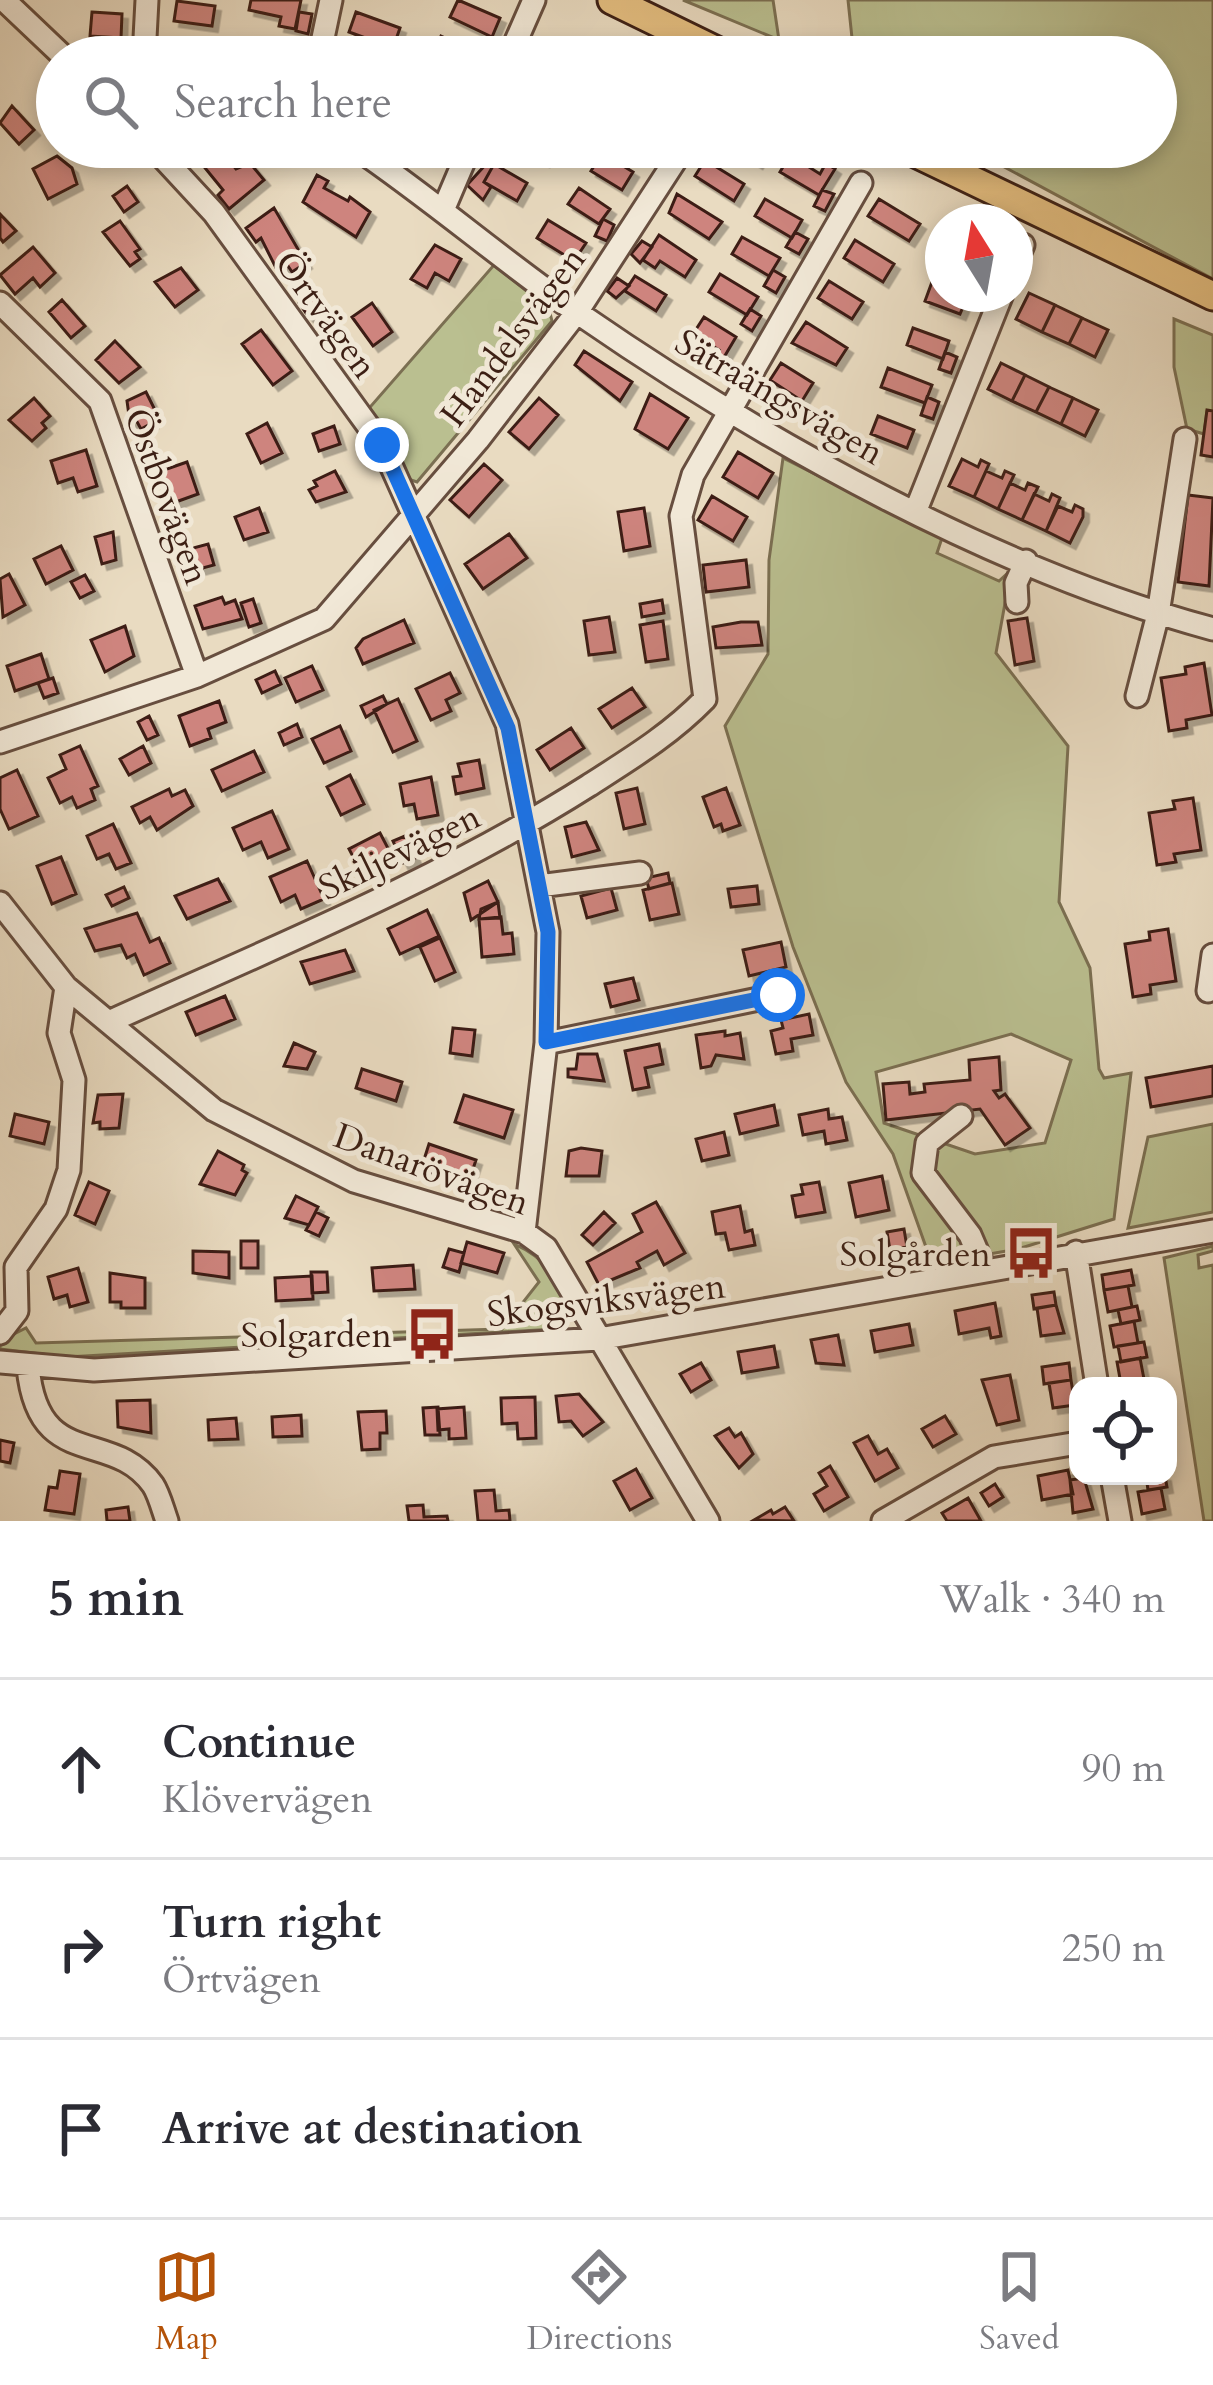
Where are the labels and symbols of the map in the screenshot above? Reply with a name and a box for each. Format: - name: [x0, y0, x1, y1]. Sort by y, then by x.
- north arrow: [925, 204, 1033, 312]
- street label: Handelsvägen: [429, 236, 597, 437]
- street label: Örtvägen: [263, 241, 389, 389]
- street label: Sätraängsvägen: [666, 318, 893, 477]
- street label: Östbovägen: [112, 402, 221, 592]
- route end: [355, 418, 409, 472]
- street label: Skiljevägen: [311, 792, 489, 913]
- route start: [751, 968, 805, 1022]
- street label: Danarövägen: [327, 1111, 536, 1228]
- bus stop icon: Solgården: [1002, 1224, 1060, 1282]
- place label: Solgården: [840, 1230, 992, 1279]
- street label: Skogsviksvägen: [484, 1262, 729, 1339]
- bus stop icon: Solgarden: [403, 1305, 461, 1363]
- place label: Solgarden: [241, 1311, 393, 1360]

